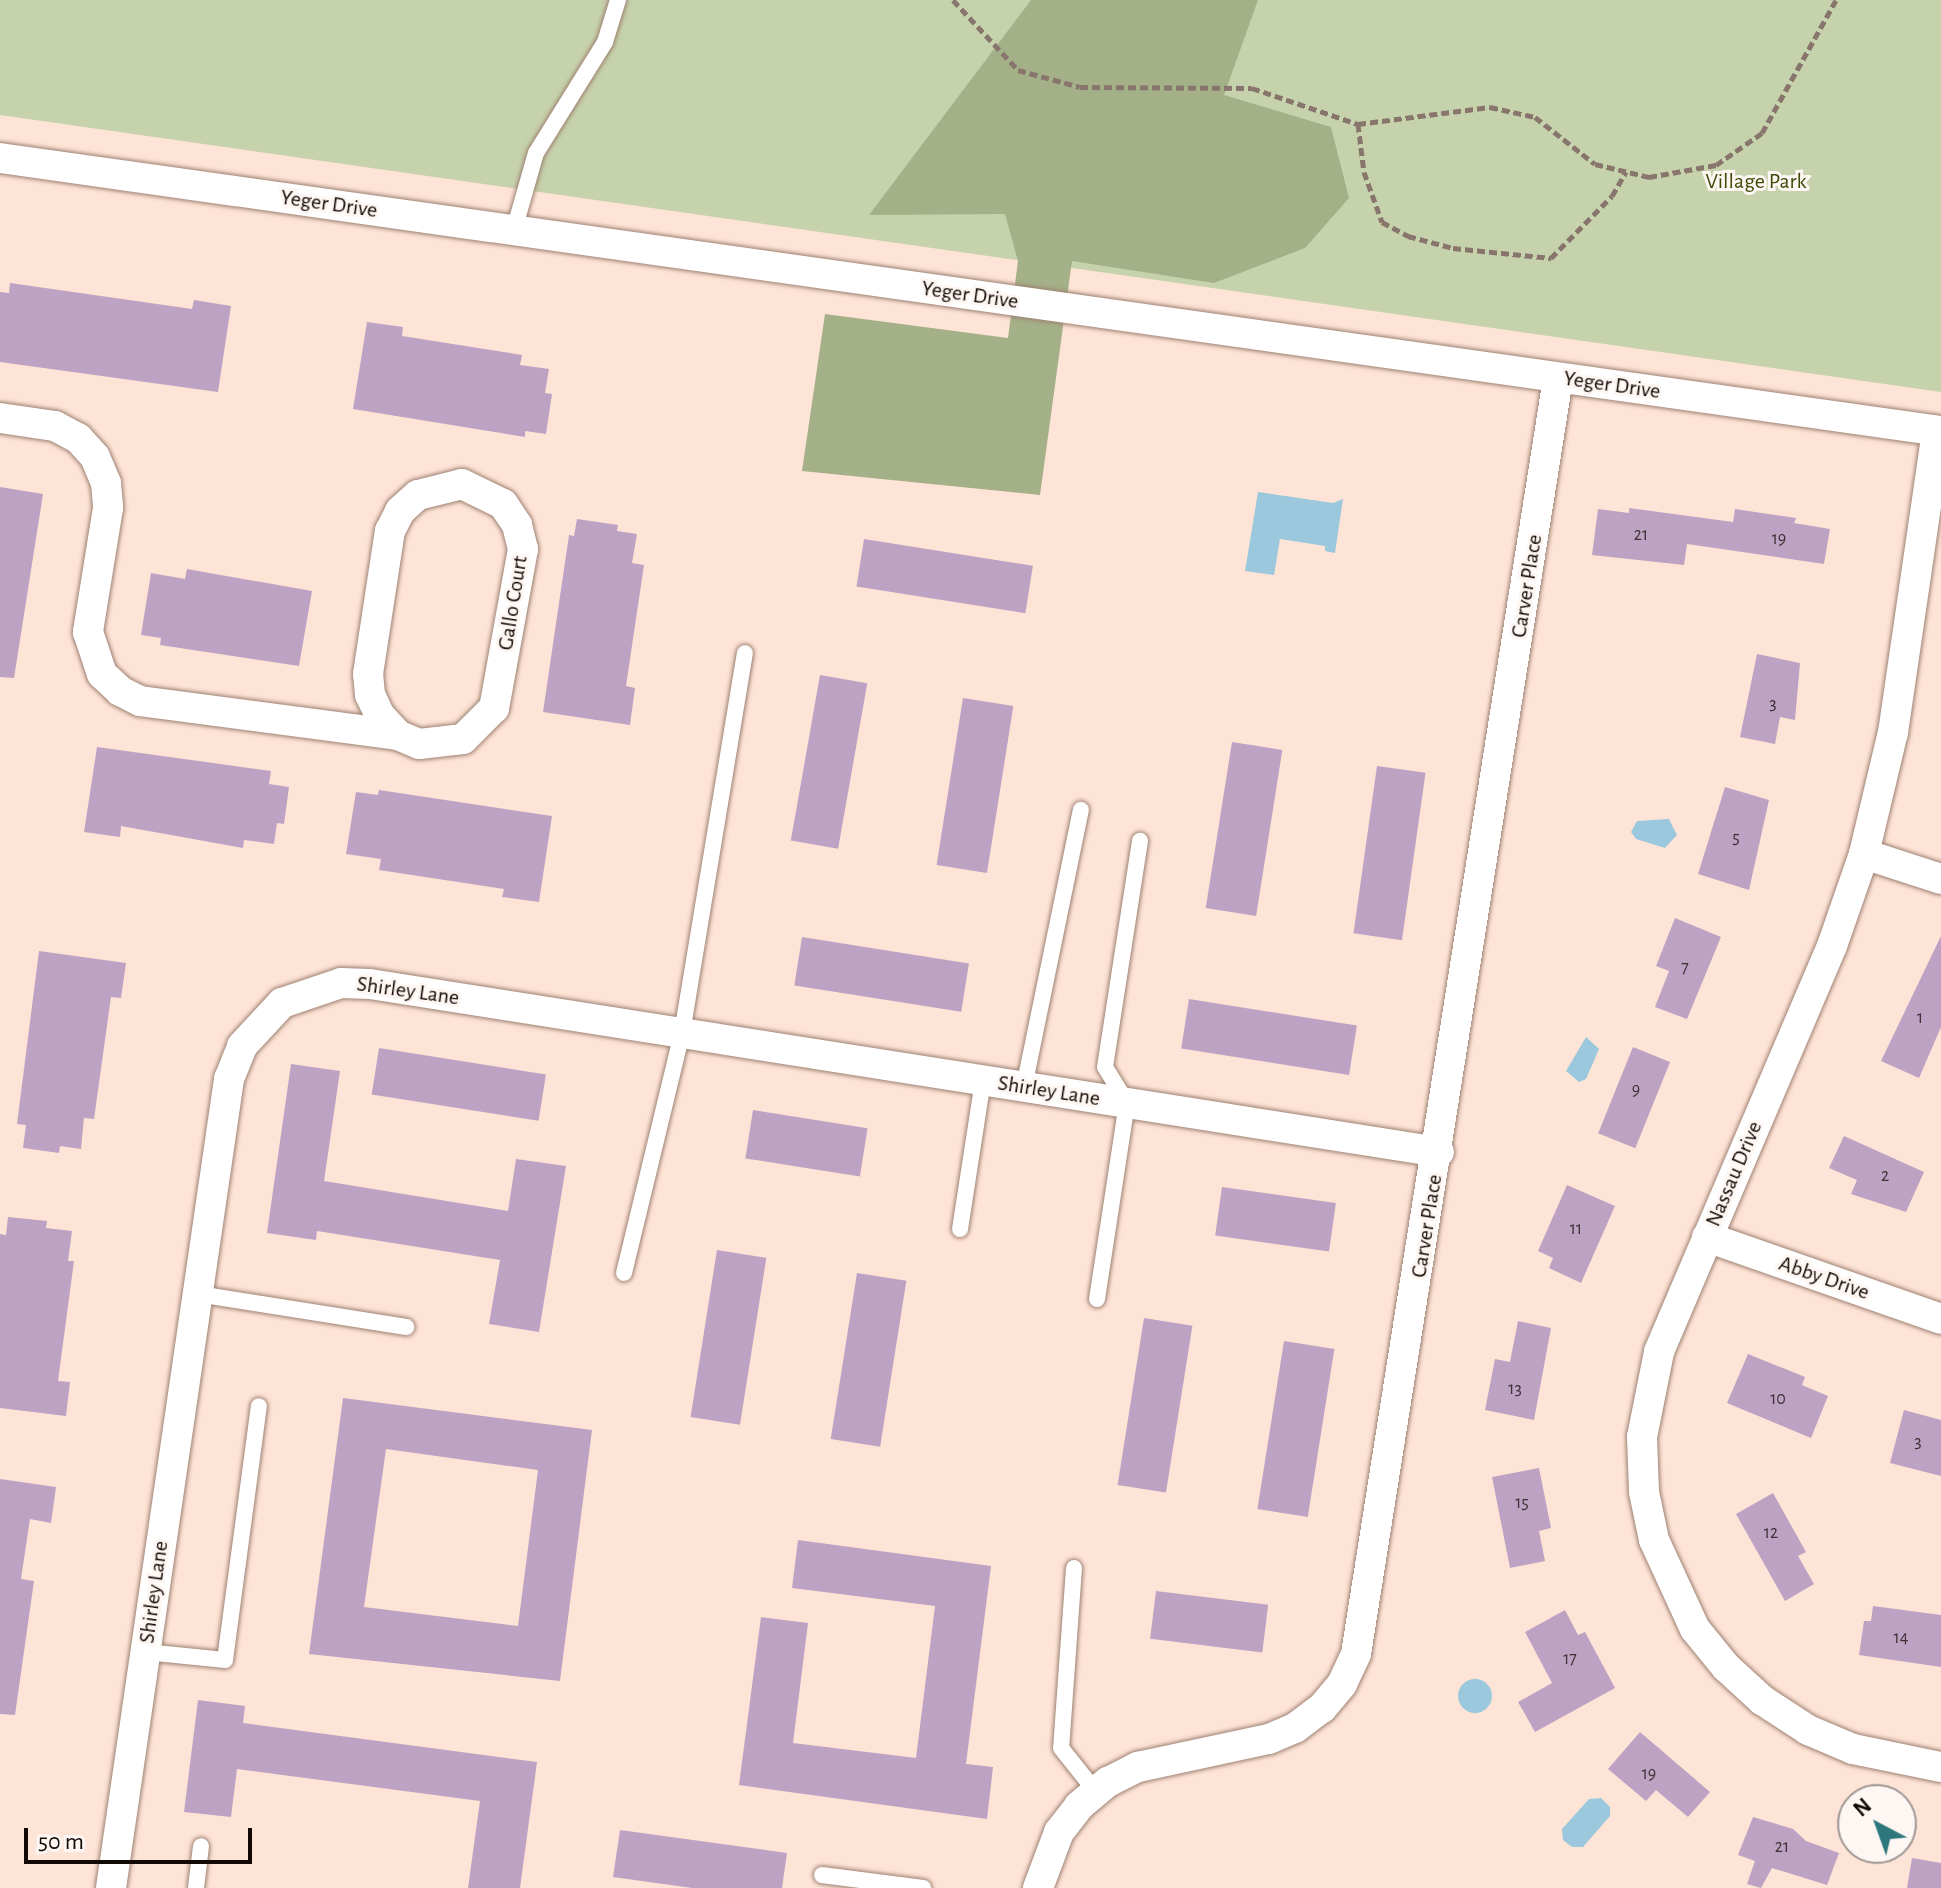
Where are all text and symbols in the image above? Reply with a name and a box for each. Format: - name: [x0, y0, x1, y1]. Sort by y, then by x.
- park label: Village Park: [1705, 169, 1807, 195]
- street label: Yeger Drive: [279, 184, 379, 224]
- street label: Yeger Drive: [920, 275, 1020, 315]
- street label: Yeger Drive: [1562, 365, 1662, 405]
- house number: 21: [1634, 524, 1648, 546]
- house number: 19: [1772, 528, 1786, 550]
- street label: Carver Place: [1506, 532, 1548, 640]
- street label: Gallo Court: [493, 554, 533, 652]
- house number: 3: [1769, 693, 1777, 715]
- house number: 5: [1732, 827, 1740, 849]
- house number: 7: [1681, 957, 1689, 979]
- street label: Shirley Lane: [355, 971, 461, 1011]
- house number: 1: [1917, 1007, 1923, 1029]
- street label: Shirley Lane: [996, 1070, 1102, 1112]
- house number: 9: [1632, 1079, 1640, 1101]
- street label: Nassau Drive: [1700, 1117, 1768, 1231]
- house number: 2: [1881, 1165, 1889, 1187]
- street label: Carver Place: [1406, 1172, 1448, 1280]
- house number: 11: [1570, 1218, 1582, 1240]
- street label: Abby Drive: [1775, 1250, 1873, 1306]
- house number: 13: [1508, 1378, 1522, 1400]
- house number: 10: [1770, 1388, 1786, 1410]
- house number: 3: [1914, 1431, 1922, 1453]
- house number: 15: [1515, 1492, 1529, 1514]
- house number: 12: [1764, 1522, 1778, 1544]
- street label: Shirley Lane: [134, 1539, 174, 1645]
- house number: 14: [1894, 1627, 1908, 1649]
- house number: 17: [1563, 1648, 1577, 1670]
- house number: 19: [1642, 1763, 1656, 1785]
- north arrow: [1837, 1784, 1917, 1864]
- text: N: [1850, 1794, 1876, 1821]
- scale bar: [28, 1812, 256, 1862]
- text: 50 m: [38, 1830, 84, 1854]
- house number: 21: [1775, 1836, 1789, 1858]

